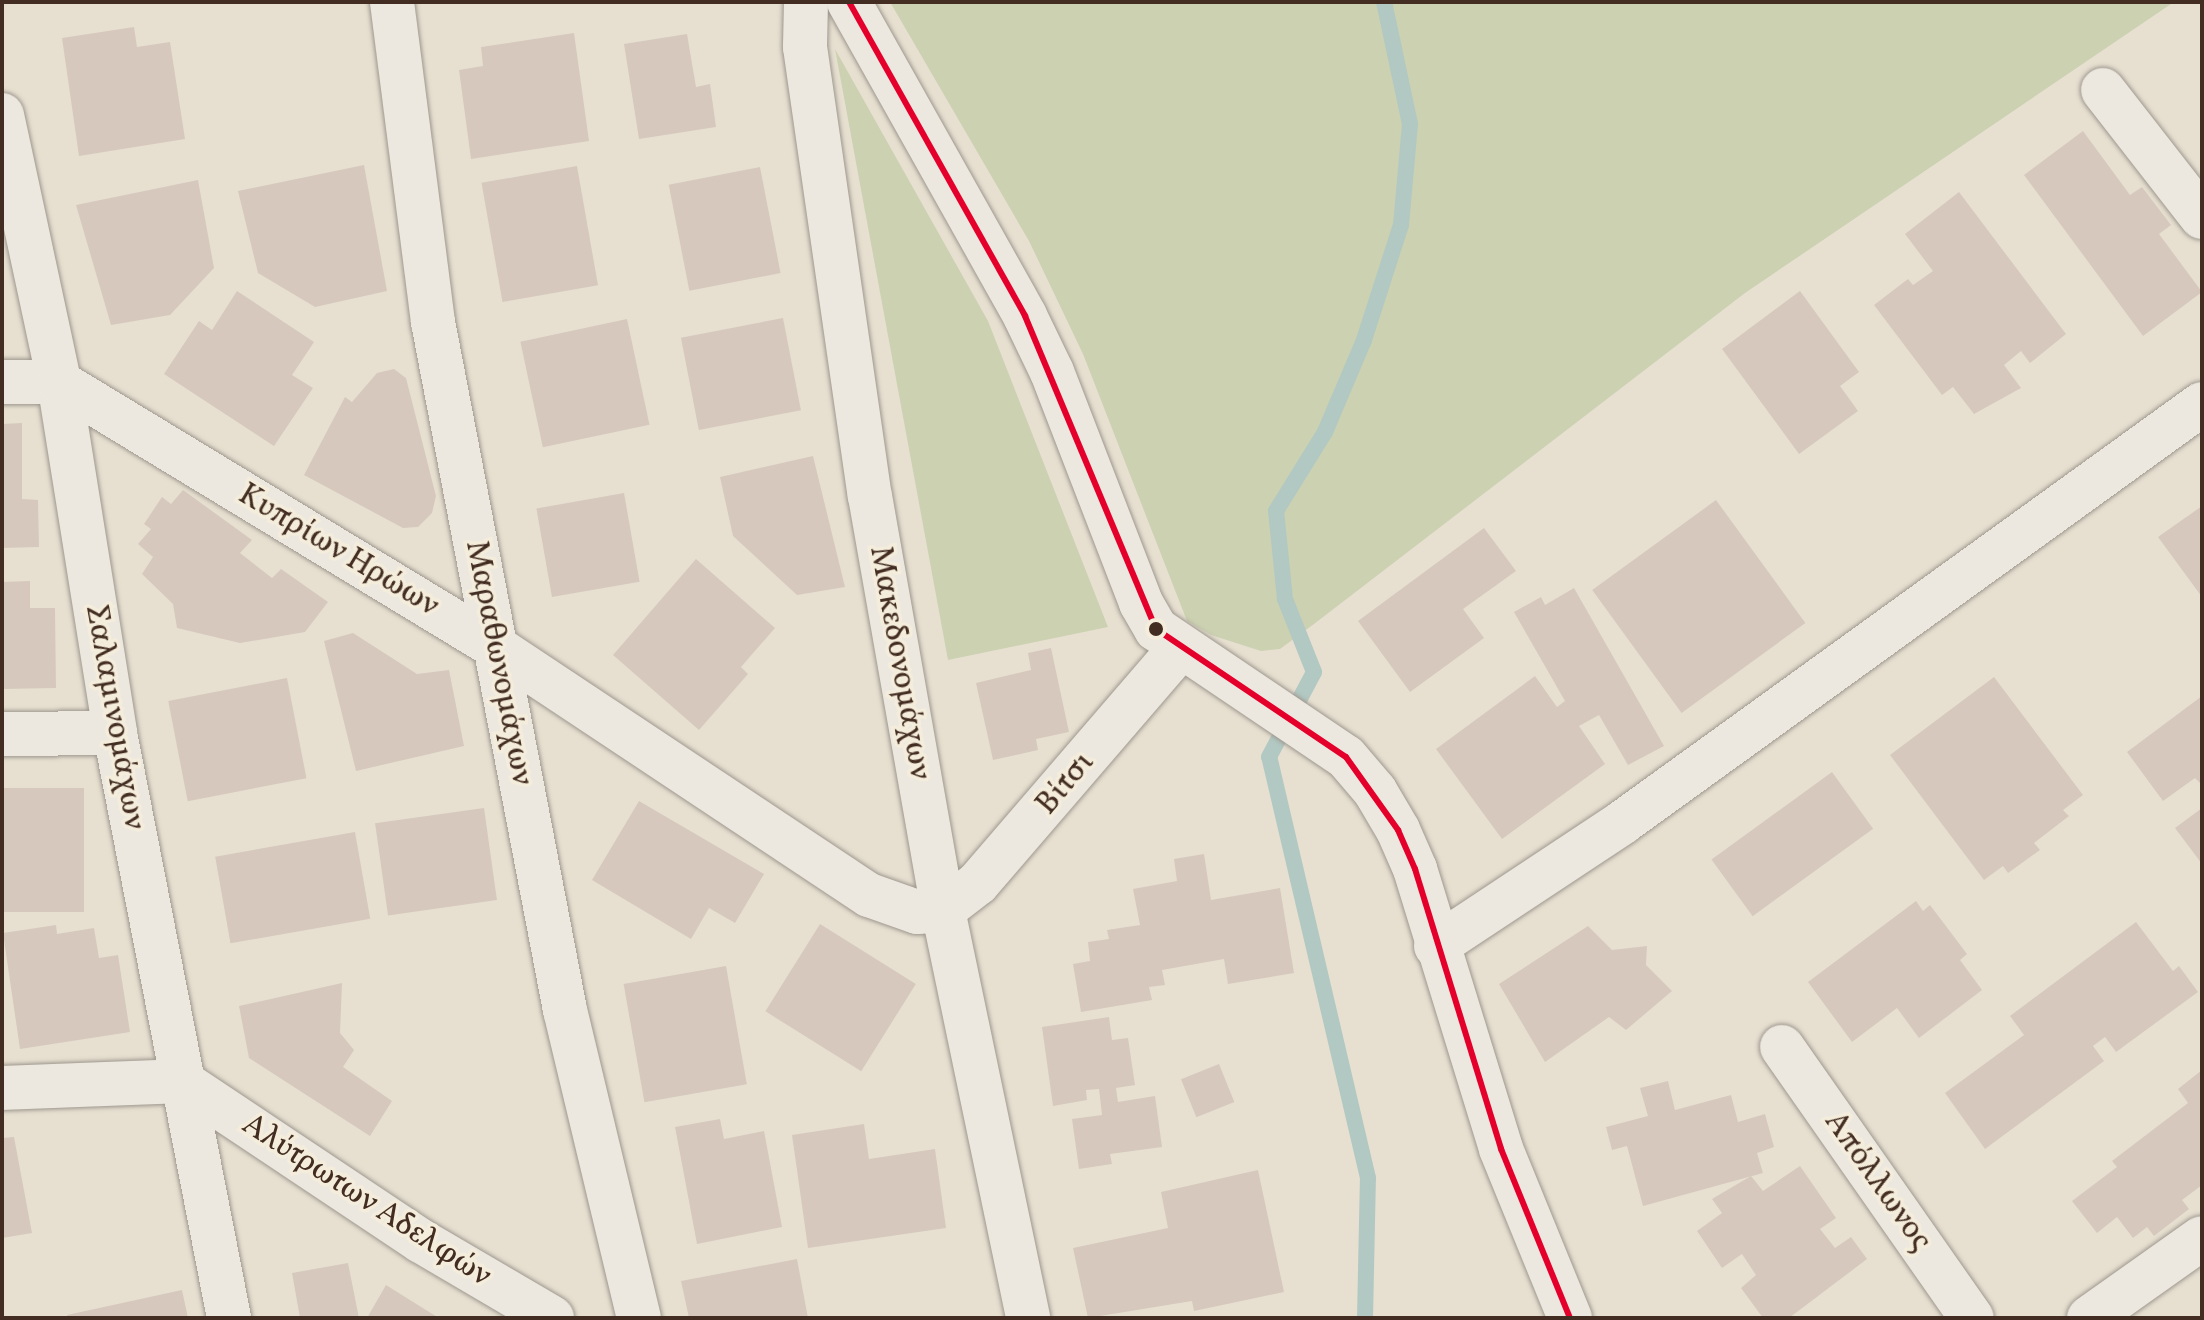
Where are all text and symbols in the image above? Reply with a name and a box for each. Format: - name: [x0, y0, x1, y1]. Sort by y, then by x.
- street label: Κυπρίων Ηρώων: [230, 476, 446, 626]
- street label: Μαραθωνομάχων: [455, 538, 541, 788]
- street label: Μακεδονομάχων: [860, 543, 938, 783]
- street label: Σαλαμινομάχων: [75, 601, 153, 833]
- unlabelled marker: [1148, 621, 1164, 637]
- street label: Βίτσι: [1029, 745, 1103, 823]
- street label: Απόλλωνος: [1815, 1105, 1939, 1259]
- street label: Αλύτρωτων Αδελφών: [234, 1106, 498, 1296]

